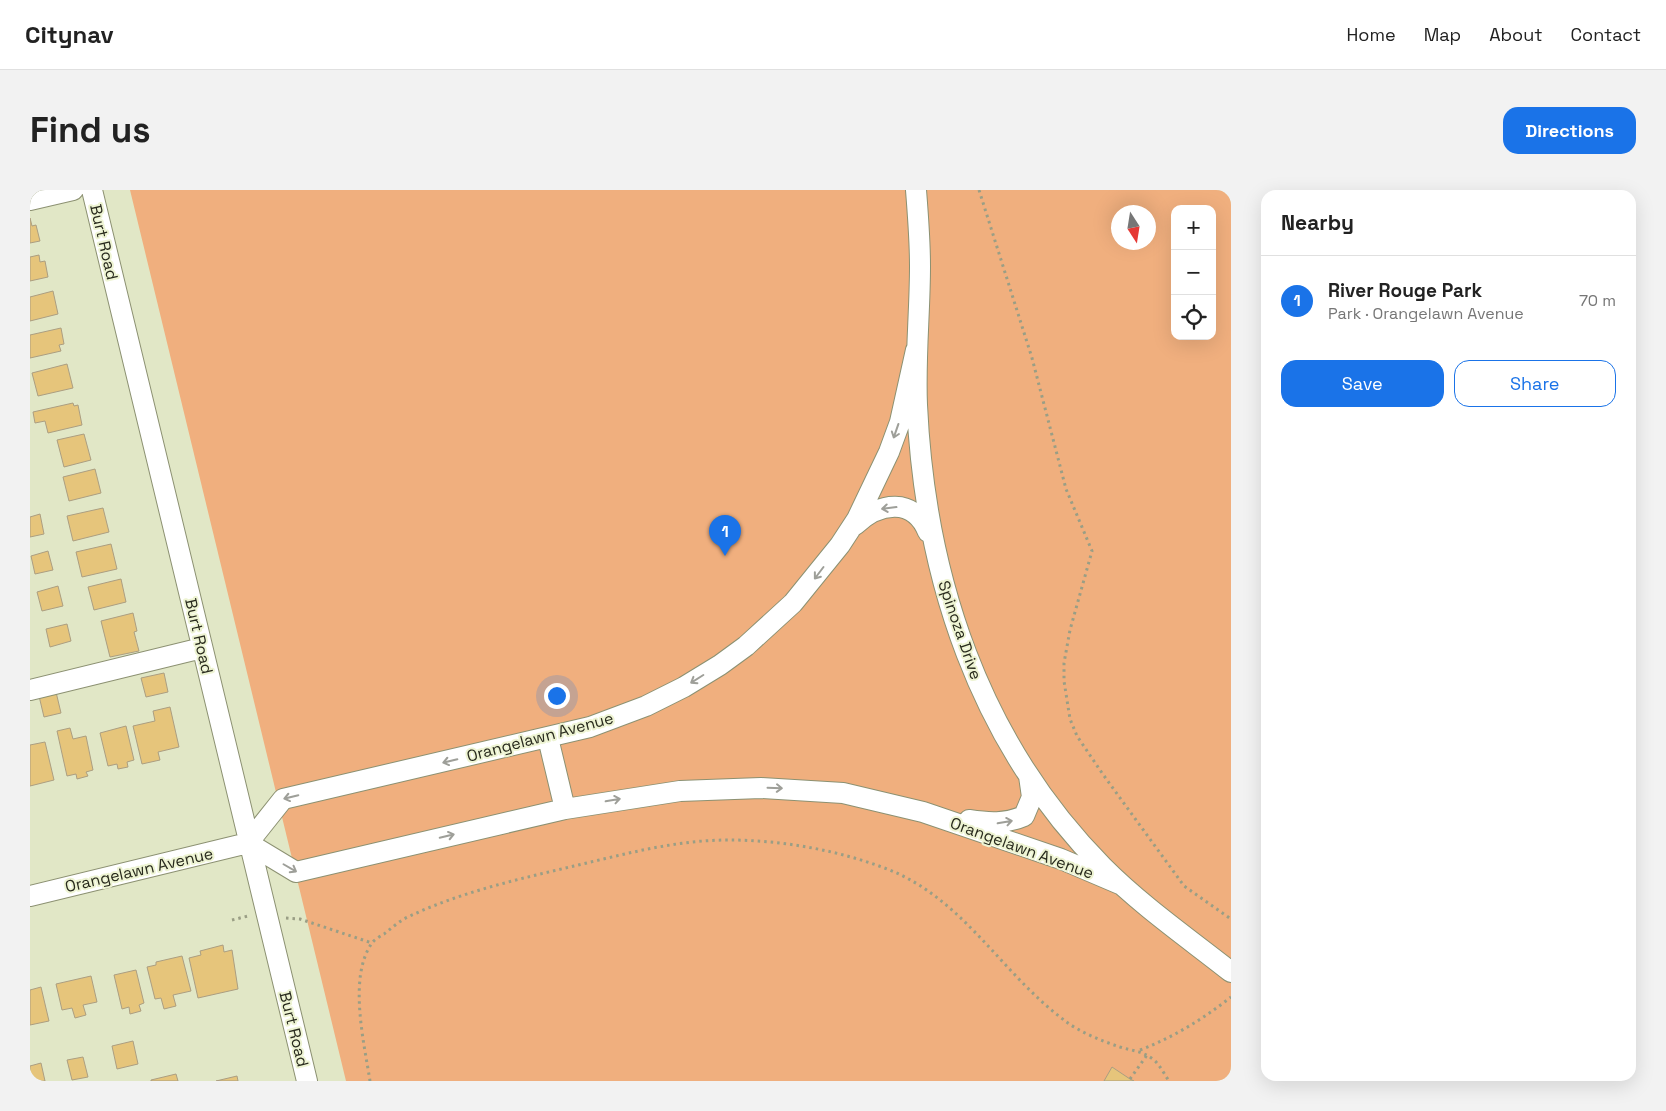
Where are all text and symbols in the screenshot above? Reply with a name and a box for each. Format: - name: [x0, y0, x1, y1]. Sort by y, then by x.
- text: Citynav: [25, 19, 114, 50]
- text: Home: [1347, 23, 1396, 46]
- text: Map: [1424, 23, 1461, 46]
- text: About: [1489, 23, 1543, 46]
- text: Contact: [1571, 23, 1641, 46]
- button: Directions: [1503, 107, 1636, 154]
- text: Find us: [30, 108, 151, 152]
- street label: Burt Road: [85, 202, 123, 282]
- north arrow: [1111, 205, 1156, 250]
- map controls: [1171, 205, 1216, 340]
- button: +: [1171, 205, 1216, 250]
- text: Nearby: [1281, 209, 1354, 236]
- button: −: [1171, 250, 1216, 295]
- text: River Rouge Park: [1328, 278, 1482, 303]
- text: 1: [1293, 290, 1301, 311]
- text: 70 m: [1579, 290, 1616, 311]
- button: locate: [1171, 295, 1216, 340]
- text: Park · Orangelawn Avenue: [1328, 303, 1524, 324]
- button: Save: [1281, 360, 1444, 407]
- button: Share: [1454, 360, 1616, 407]
- one-way arrow: [891, 423, 901, 439]
- one-way arrow: [881, 503, 897, 513]
- pin: 1: [709, 515, 741, 556]
- one-way arrow: [814, 566, 824, 580]
- street label: Spinoza Drive: [933, 578, 987, 682]
- street label: Burt Road: [180, 596, 218, 676]
- one-way arrow: [691, 675, 705, 685]
- your location: [544, 683, 570, 709]
- street label: Orangelawn Avenue: [464, 707, 616, 767]
- one-way arrow: [442, 756, 458, 766]
- one-way arrow: [766, 784, 782, 793]
- one-way arrow: [284, 793, 300, 802]
- one-way arrow: [605, 795, 621, 805]
- street label: Orangelawn Avenue: [947, 812, 1097, 884]
- one-way arrow: [997, 816, 1013, 826]
- one-way arrow: [439, 831, 455, 840]
- street label: Orangelawn Avenue: [63, 843, 215, 897]
- one-way arrow: [283, 863, 297, 873]
- street label: Burt Road: [274, 989, 314, 1069]

